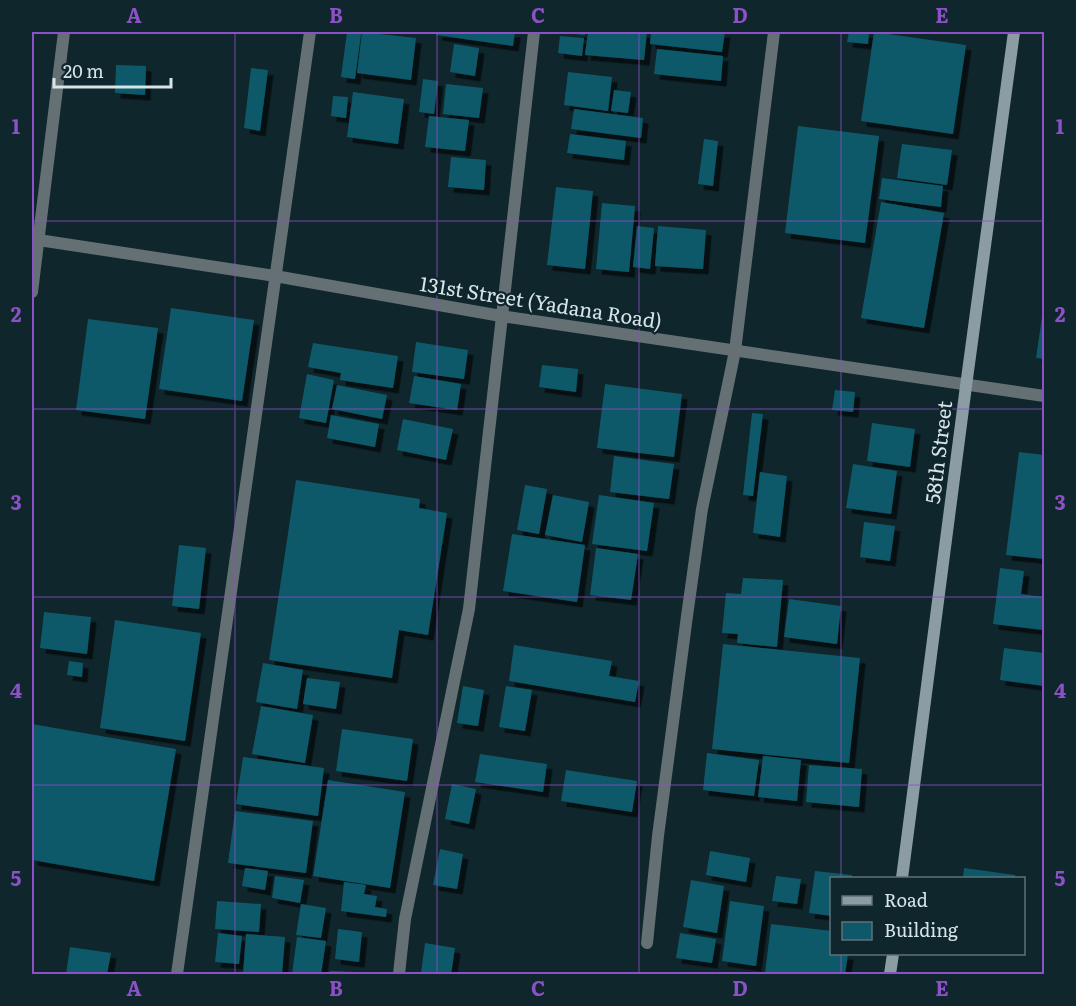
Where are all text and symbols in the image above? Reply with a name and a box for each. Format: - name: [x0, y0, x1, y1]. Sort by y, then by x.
- text: A: [126, 0, 142, 29]
- text: B: [329, 0, 343, 29]
- text: C: [531, 0, 545, 29]
- text: D: [732, 0, 748, 29]
- text: E: [935, 0, 949, 29]
- scale bar: [54, 51, 171, 89]
- text: 20 m: [63, 57, 104, 84]
- text: 1: [12, 110, 20, 140]
- text: 1: [1056, 110, 1064, 140]
- street label: 131st Street (Yadana Road): [418, 267, 664, 335]
- text: 2: [11, 298, 22, 328]
- text: 2: [1055, 298, 1066, 328]
- street label: 58th Street: [916, 399, 958, 505]
- text: 3: [10, 486, 22, 516]
- text: 3: [1054, 486, 1066, 516]
- text: 4: [10, 674, 22, 704]
- text: 4: [1054, 674, 1066, 704]
- text: 5: [11, 862, 22, 892]
- text: 5: [1055, 862, 1066, 892]
- legend: [830, 877, 1025, 955]
- text: Road: [884, 886, 928, 913]
- text: Building: [884, 916, 959, 943]
- text: A: [126, 972, 142, 1002]
- text: B: [329, 972, 343, 1002]
- text: C: [531, 972, 545, 1002]
- text: D: [732, 972, 748, 1002]
- text: E: [935, 972, 949, 1002]

